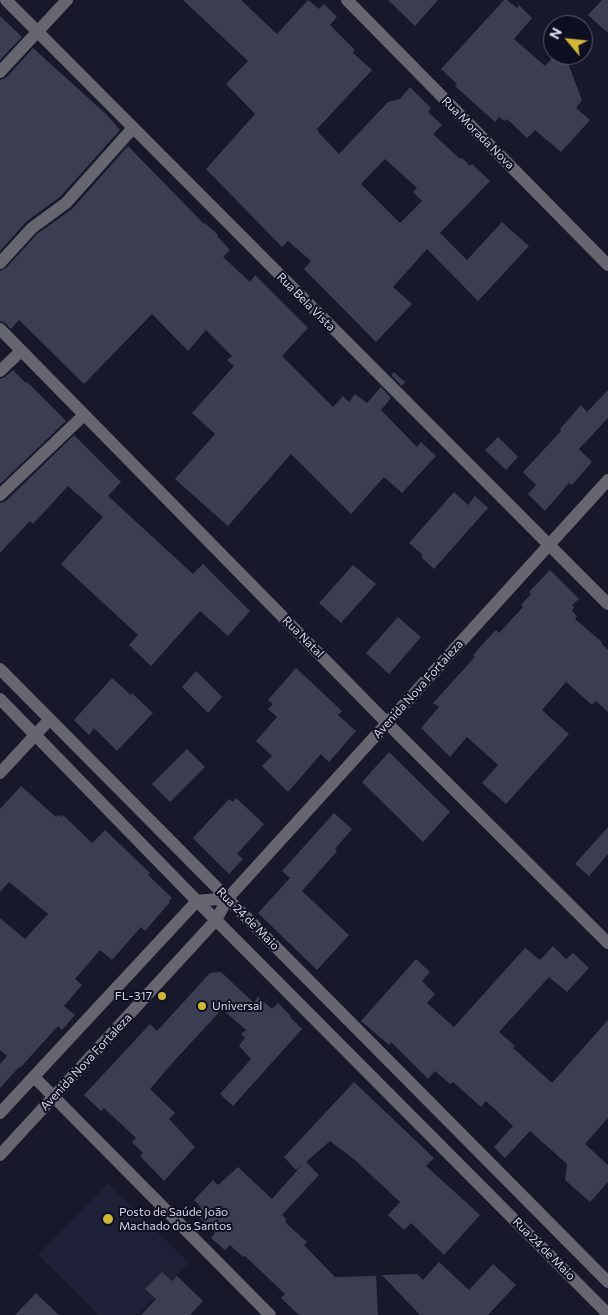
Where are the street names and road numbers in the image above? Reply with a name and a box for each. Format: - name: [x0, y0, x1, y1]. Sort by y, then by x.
- street label: Rua Morada Nova: [439, 94, 517, 172]
- street label: Rua Bela Vista: [274, 270, 338, 334]
- street label: Rua Natal: [279, 613, 327, 661]
- street label: Avenida Nova Fortaleza: [370, 637, 466, 741]
- street label: Rua 24 de Maio: [214, 885, 282, 953]
- street label: Avenida Nova Fortaleza: [37, 1010, 135, 1114]
- street label: Rua 24 de Maio: [510, 1215, 578, 1283]

